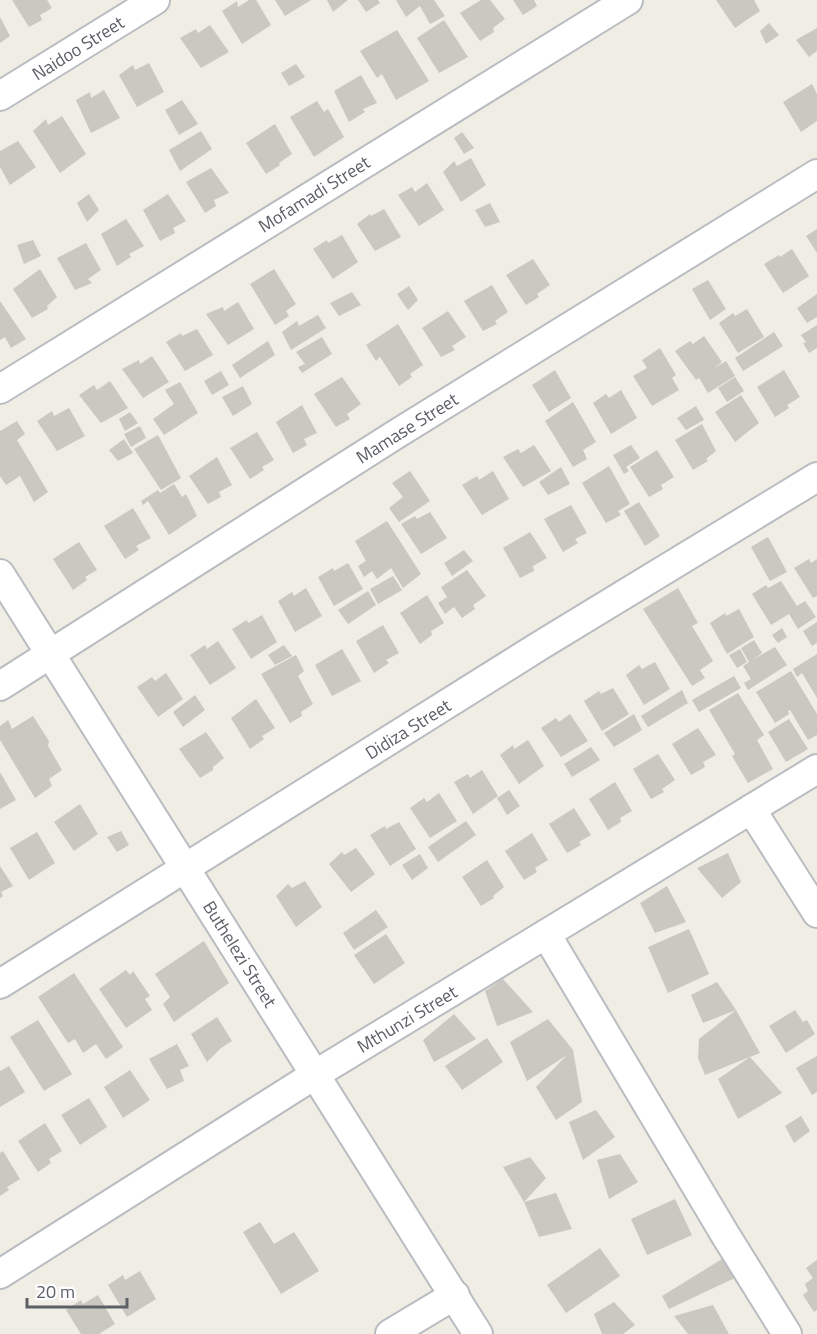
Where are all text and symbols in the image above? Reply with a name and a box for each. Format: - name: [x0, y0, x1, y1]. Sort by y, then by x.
- street label: Naidoo Street: [27, 9, 130, 87]
- street label: Mofamadi Street: [253, 148, 376, 239]
- street label: Mamase Street: [351, 385, 464, 470]
- street label: Didiza Street: [360, 692, 457, 766]
- street label: Buthelezi Street: [196, 895, 284, 1013]
- street label: Mthunzi Street: [352, 978, 463, 1060]
- scale bar: [27, 1271, 128, 1309]
- text: 20 m: [36, 1278, 75, 1305]

